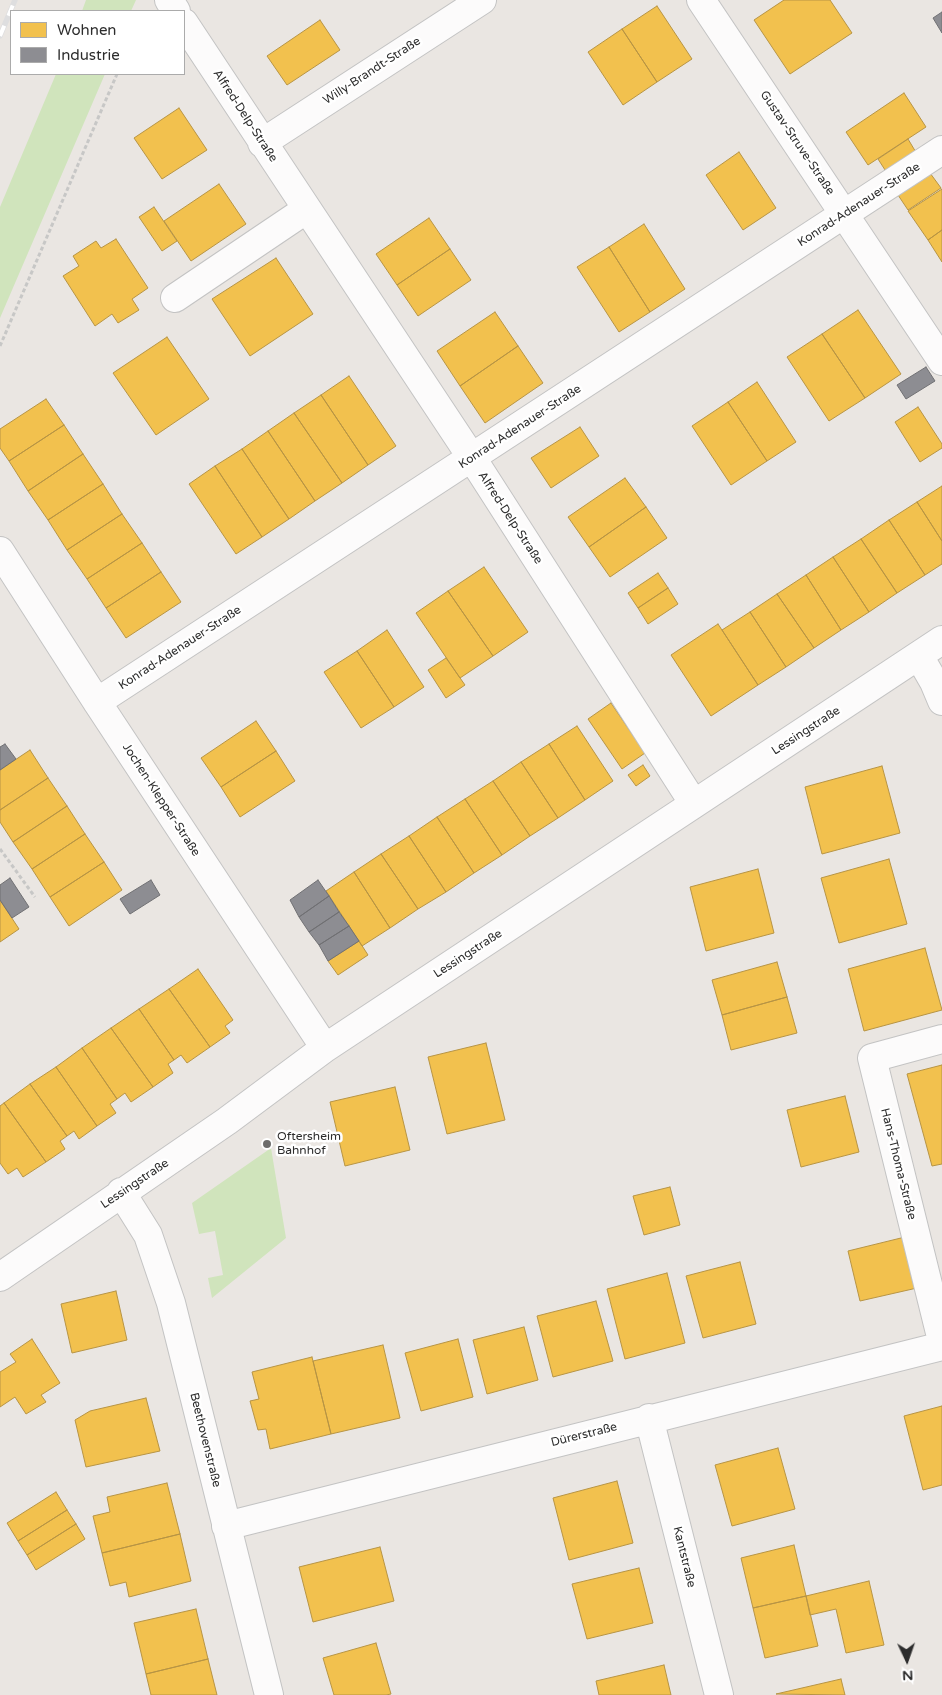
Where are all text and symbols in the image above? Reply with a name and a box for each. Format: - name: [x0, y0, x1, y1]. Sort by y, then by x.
- legend: [10, 10, 185, 75]
- text: Wohnen: [57, 21, 117, 39]
- street label: Willy-Brandt-Straße: [321, 34, 423, 108]
- text: Industrie: [57, 46, 120, 64]
- street label: Alfred-Delp-Straße: [210, 67, 280, 165]
- street label: Gustav-Struve-Straße: [757, 88, 837, 198]
- street label: Konrad-Adenauer-Straße: [795, 160, 923, 250]
- street label: Konrad-Adenauer-Straße: [456, 382, 584, 472]
- street label: Alfred-Delp-Straße: [475, 469, 545, 567]
- street label: Konrad-Adenauer-Straße: [116, 603, 244, 693]
- street label: Lessingstraße: [769, 703, 843, 759]
- street label: Jochen-Klepper-Straße: [119, 741, 203, 859]
- street label: Lessingstraße: [431, 926, 505, 982]
- street label: Hans-Thoma-Straße: [877, 1107, 919, 1221]
- place label: Oftersheim Bahnhof: [277, 1130, 341, 1158]
- marker: Oftersheim Bahnhof: [261, 1138, 273, 1150]
- street label: Lessingstraße: [98, 1156, 172, 1212]
- street label: Beethovenstraße: [186, 1391, 224, 1489]
- street label: Dürerstraße: [549, 1420, 619, 1450]
- street label: Kantstraße: [669, 1525, 699, 1589]
- north arrow: [882, 1635, 932, 1685]
- text: N: [902, 1667, 914, 1684]

